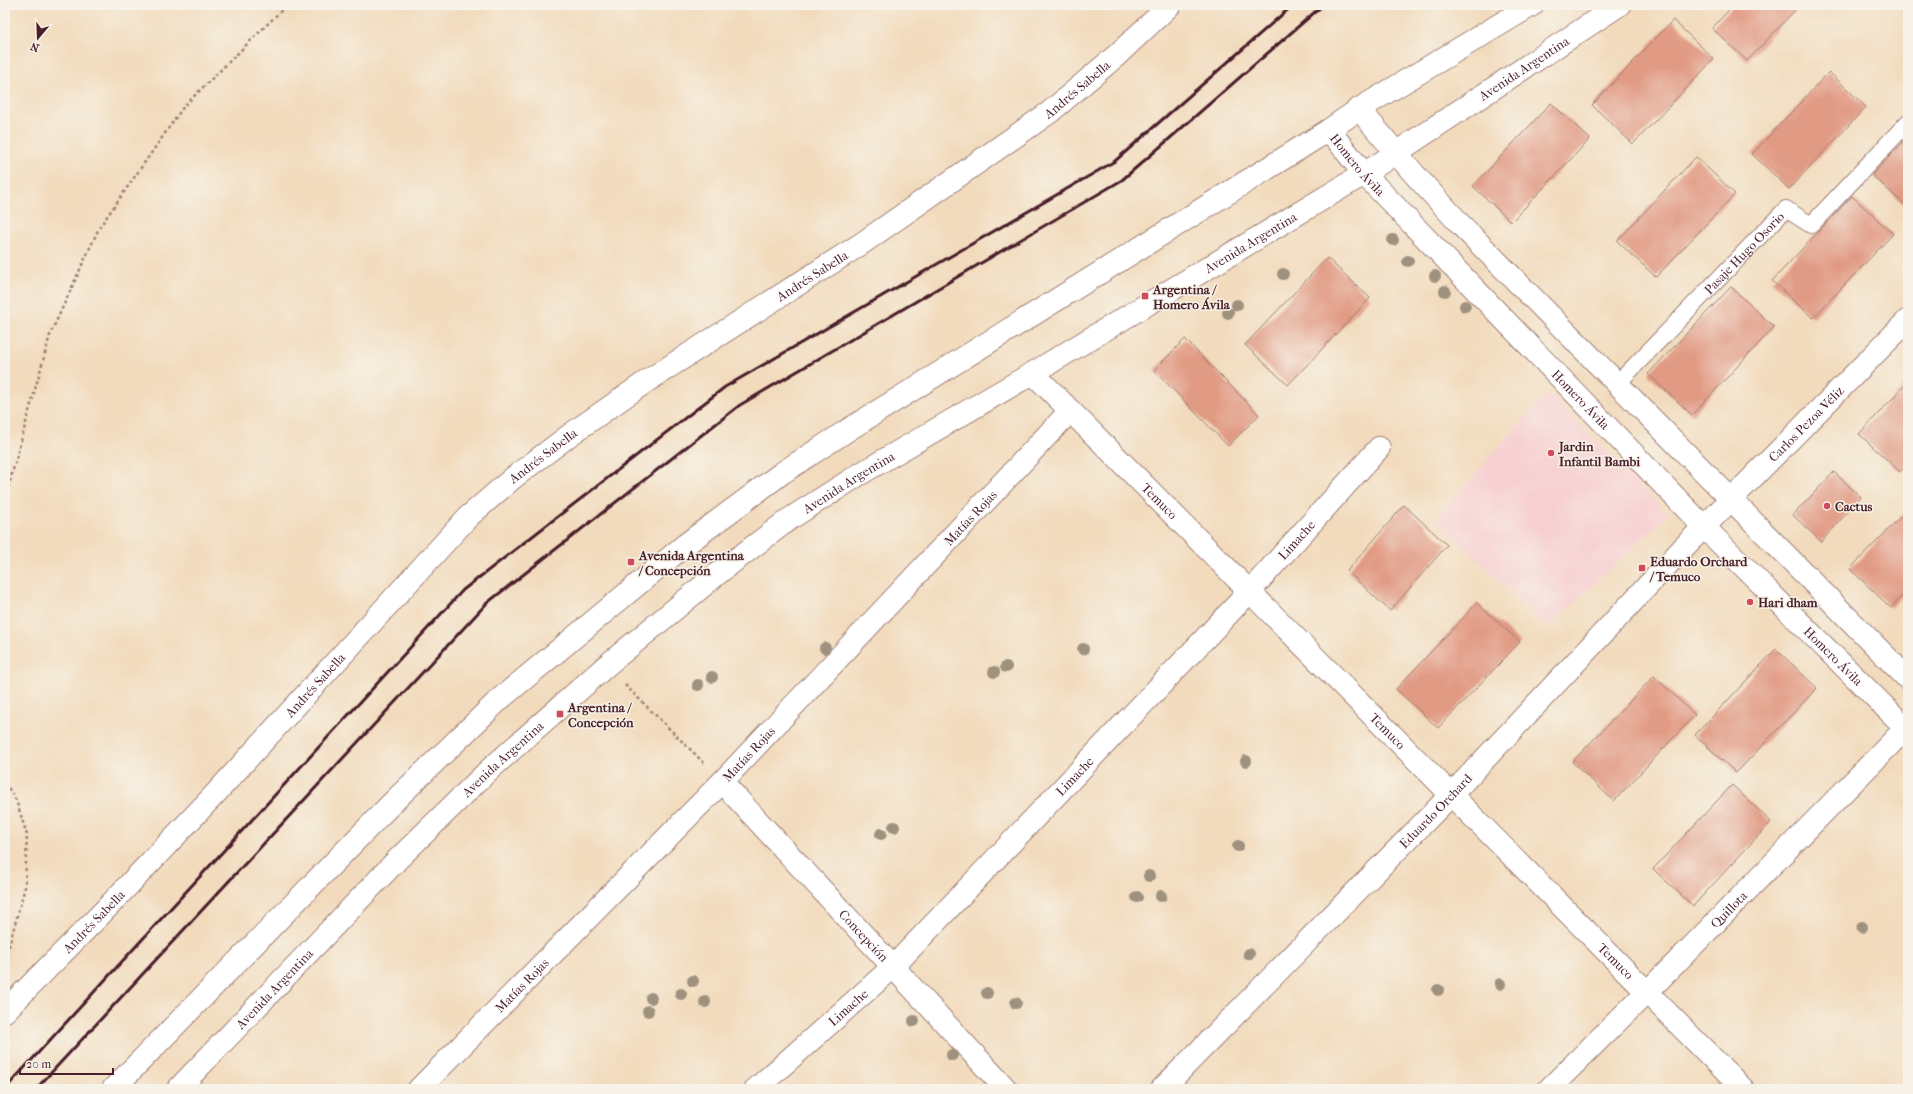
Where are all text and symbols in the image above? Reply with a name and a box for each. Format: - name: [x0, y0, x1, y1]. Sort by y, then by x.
- north arrow: [18, 18, 58, 58]
- street label: Avenida Argentina: [1475, 32, 1572, 104]
- text: N: [28, 39, 41, 54]
- street label: Andrés Sabella: [1040, 56, 1114, 122]
- street label: Homero Ávila: [1327, 130, 1389, 200]
- street label: Avenida Argentina: [1201, 208, 1300, 276]
- street label: Pasaje Hugo Osorio: [1701, 208, 1787, 297]
- street label: Andrés Sabella: [773, 247, 851, 304]
- place label: Argentina / Homero Ávila: [1152, 282, 1231, 312]
- marker: Argentina / Homero Ávila: [1140, 291, 1150, 301]
- street label: Homero Ávila: [1549, 366, 1614, 433]
- street label: Carlos Pezoa Véliz: [1765, 382, 1847, 465]
- street label: Andrés Sabella: [505, 424, 580, 487]
- place label: Jardin Infantil Bambi: [1557, 439, 1640, 469]
- street label: Avenida Argentina: [799, 448, 898, 517]
- marker: Jardin Infantil Bambi: [1546, 448, 1556, 458]
- street label: Temuco: [1139, 480, 1181, 522]
- street label: Matías Rojas: [941, 487, 1000, 548]
- place label: Cactus: [1835, 499, 1872, 514]
- marker: Cactus: [1822, 501, 1832, 511]
- street label: Limache: [1275, 516, 1318, 562]
- place label: Avenida Argentina / Concepción: [638, 548, 745, 579]
- place label: Eduardo Orchard / Temuco: [1649, 554, 1748, 584]
- marker: Avenida Argentina / Concepción: [626, 557, 636, 567]
- marker: Eduardo Orchard / Temuco: [1637, 563, 1647, 573]
- place label: Hari dham: [1758, 595, 1818, 610]
- marker: Hari dham: [1745, 597, 1755, 607]
- street label: Homero Ávila: [1801, 623, 1867, 689]
- street label: Andrés Sabella: [281, 649, 349, 721]
- place label: Argentina / Concepción: [567, 700, 634, 731]
- marker: Argentina / Concepción: [555, 709, 565, 719]
- street label: Temuco: [1367, 710, 1409, 752]
- street label: Avenida Argentina: [458, 717, 547, 801]
- street label: Matías Rojas: [719, 723, 778, 784]
- street label: Limache: [1053, 753, 1097, 798]
- street label: Eduardo Orchard: [1396, 770, 1475, 851]
- street label: Andrés Sabella: [59, 886, 128, 956]
- street label: Quillota: [1707, 887, 1750, 931]
- street label: Concepción: [836, 906, 892, 965]
- street label: Temuco: [1595, 940, 1637, 982]
- street label: Avenida Argentina: [232, 945, 316, 1032]
- street label: Matías Rojas: [492, 955, 552, 1015]
- street label: Limache: [825, 985, 871, 1029]
- scale bar: [20, 1050, 113, 1076]
- text: 20 m: [26, 1057, 51, 1071]

